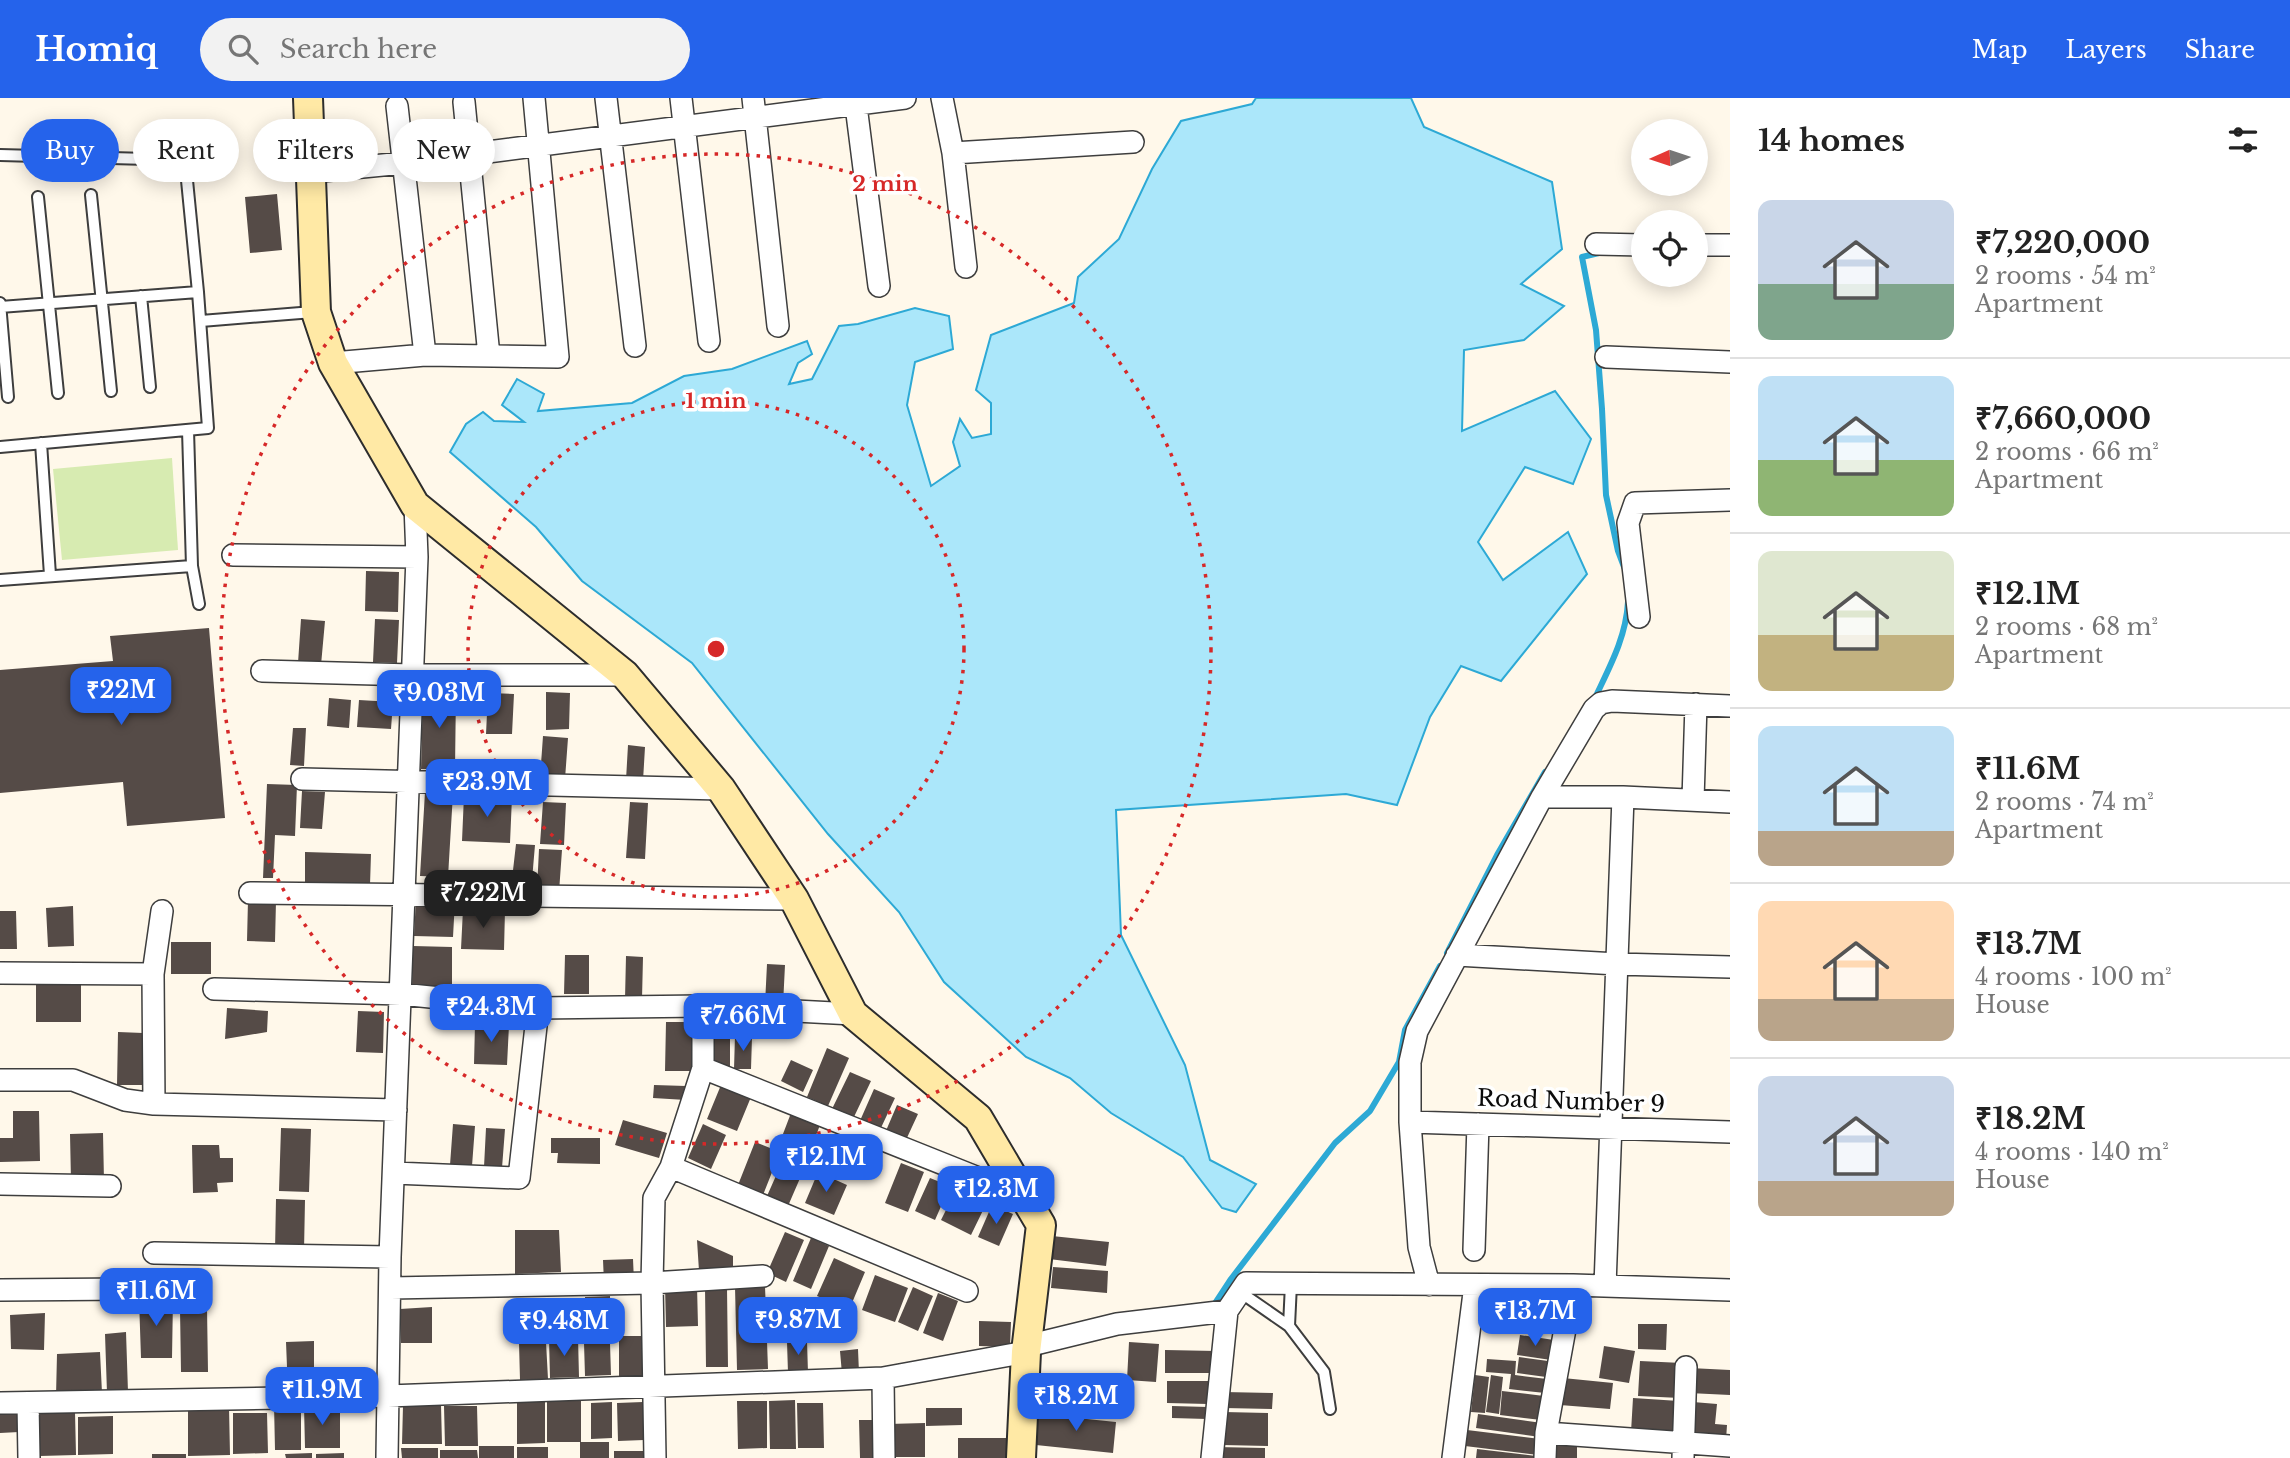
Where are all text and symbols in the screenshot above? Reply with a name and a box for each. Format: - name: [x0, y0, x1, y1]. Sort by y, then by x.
- search box: [200, 18, 690, 81]
- text: Homiq: [35, 29, 158, 70]
- icon: search: [224, 30, 262, 68]
- text: Search here: [280, 33, 437, 65]
- text: Map: [1972, 35, 2028, 64]
- text: Layers: [2066, 35, 2147, 64]
- text: Share: [2185, 35, 2255, 64]
- chip: Buy: [21, 119, 119, 182]
- chip: Rent: [133, 119, 239, 182]
- chip: Filters: [253, 119, 378, 182]
- chip: New: [392, 119, 495, 182]
- north arrow: [1631, 119, 1708, 196]
- map controls: [1631, 119, 1708, 287]
- icon: filters: [2224, 121, 2262, 159]
- text: 14 homes: [1758, 122, 1905, 159]
- text: 2 min: [852, 171, 918, 197]
- button: locate: [1631, 210, 1708, 287]
- text: ₹7,220,000: [1975, 224, 2150, 261]
- icon: home: [1814, 228, 1898, 312]
- text: 2 rooms · 54 m²: [1975, 262, 2156, 290]
- text: Apartment: [1975, 290, 2103, 318]
- text: 1 min: [686, 388, 746, 414]
- text: ₹7,660,000: [1975, 400, 2151, 437]
- icon: home: [1814, 404, 1898, 488]
- text: 2 rooms · 66 m²: [1975, 438, 2159, 466]
- text: Apartment: [1975, 466, 2103, 494]
- text: ₹12.1M: [1975, 575, 2080, 612]
- icon: home: [1814, 579, 1898, 663]
- text: 2 rooms · 68 m²: [1975, 613, 2158, 641]
- centre of rings: [704, 637, 728, 661]
- text: Apartment: [1975, 641, 2103, 669]
- pin: ₹22M: [80, 668, 162, 727]
- pin: ₹9.03M: [382, 670, 496, 730]
- text: ₹22M: [86, 676, 156, 704]
- text: ₹9.03M: [393, 679, 485, 707]
- text: ₹11.6M: [1975, 750, 2080, 787]
- icon: home: [1814, 754, 1898, 838]
- pin: ₹23.9M: [430, 760, 544, 819]
- text: ₹23.9M: [442, 768, 532, 796]
- text: 2 rooms · 74 m²: [1975, 788, 2154, 816]
- text: Apartment: [1975, 816, 2103, 844]
- pin: ₹7.22M: [426, 870, 540, 930]
- text: ₹7.22M: [440, 879, 526, 907]
- text: ₹13.7M: [1975, 925, 2082, 962]
- icon: home: [1814, 929, 1898, 1013]
- text: 4 rooms · 100 m²: [1975, 963, 2172, 991]
- pin: ₹24.3M: [434, 984, 548, 1044]
- text: House: [1975, 991, 2050, 1019]
- text: ₹24.3M: [446, 993, 536, 1021]
- pin: ₹7.66M: [686, 993, 800, 1053]
- text: ₹7.66M: [700, 1002, 786, 1030]
- street label: Road Number 9: [1477, 1084, 1665, 1118]
- text: ₹18.2M: [1975, 1100, 2086, 1137]
- icon: home: [1814, 1104, 1898, 1188]
- pin: ₹12.1M: [769, 1134, 883, 1194]
- text: 4 rooms · 140 m²: [1975, 1138, 2169, 1166]
- text: ₹12.1M: [786, 1143, 866, 1171]
- pin: ₹12.3M: [939, 1166, 1053, 1226]
- text: House: [1975, 1166, 2050, 1194]
- text: ₹12.3M: [953, 1175, 1039, 1203]
- pin: ₹11.6M: [99, 1268, 213, 1328]
- text: ₹11.6M: [116, 1277, 196, 1305]
- pin: ₹13.7M: [1478, 1288, 1592, 1348]
- text: ₹13.7M: [1494, 1297, 1576, 1325]
- pin: ₹9.48M: [507, 1298, 621, 1358]
- pin: ₹9.87M: [741, 1298, 855, 1357]
- text: ₹9.87M: [754, 1306, 842, 1334]
- text: ₹9.48M: [519, 1307, 609, 1335]
- pin: ₹11.9M: [265, 1368, 379, 1427]
- pin: ₹18.2M: [1019, 1374, 1133, 1433]
- text: ₹11.9M: [281, 1376, 363, 1404]
- text: ₹18.2M: [1033, 1382, 1119, 1410]

